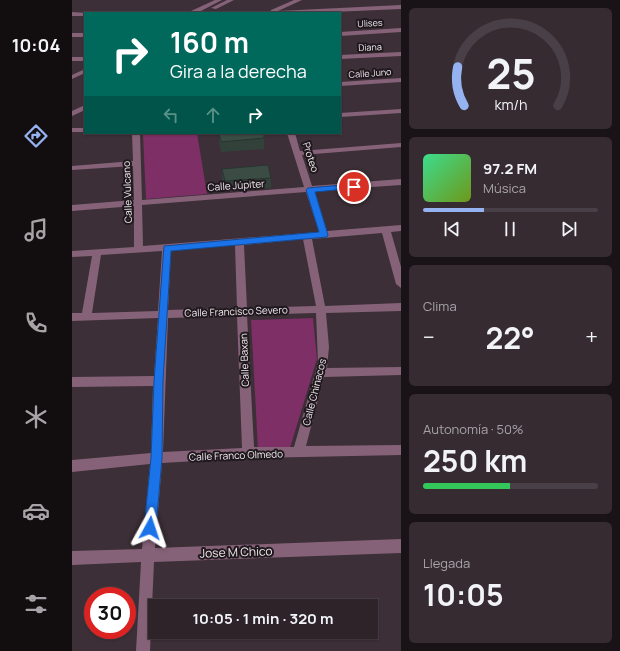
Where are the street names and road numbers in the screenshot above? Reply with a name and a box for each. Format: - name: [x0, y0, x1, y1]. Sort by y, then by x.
- street label: Ulises: [357, 16, 383, 30]
- street label: Diana: [358, 40, 382, 54]
- street label: Calle Juno: [348, 65, 392, 81]
- street label: Proteo: [300, 140, 322, 174]
- street label: Calle Vulcano: [119, 161, 135, 223]
- street label: Calle Júpiter: [207, 176, 265, 194]
- street label: Calle Francisco Severo: [184, 302, 288, 320]
- street label: Calle Baxan: [236, 333, 252, 387]
- street label: Calle Chinacos: [299, 357, 329, 427]
- street label: Calle Franco Olmedo: [189, 446, 283, 464]
- street label: Jose M Chico: [199, 542, 273, 562]

